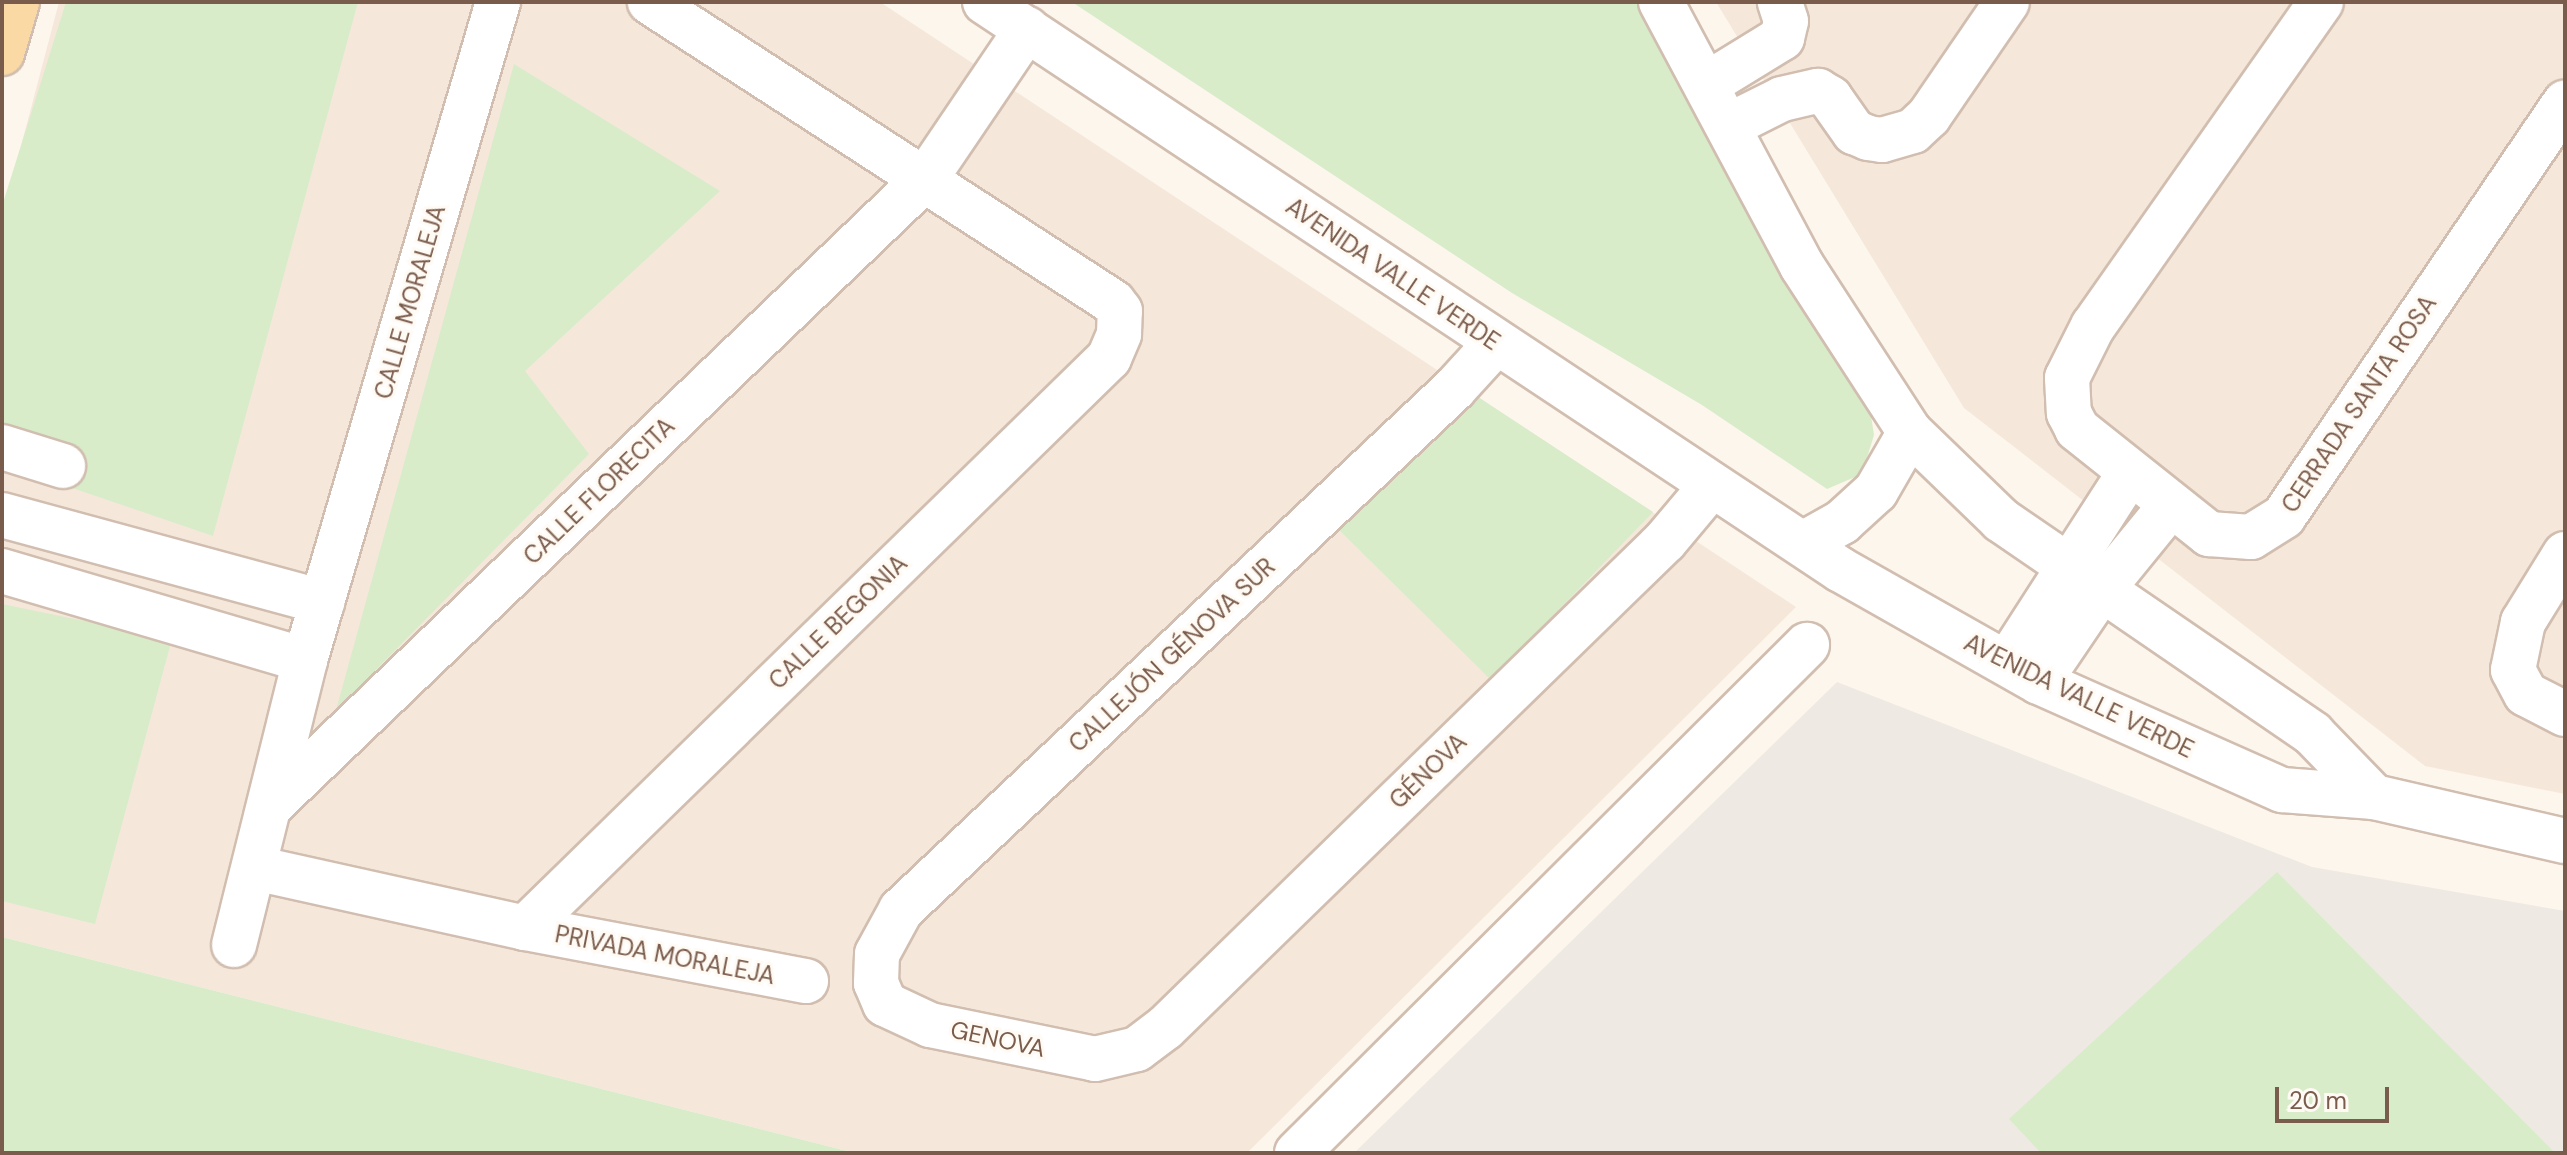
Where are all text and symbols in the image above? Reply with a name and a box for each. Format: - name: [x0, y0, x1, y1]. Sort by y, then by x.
- street label: AVENIDA VALLE VERDE: [1281, 192, 1505, 356]
- street label: CALLE MORALEJA: [369, 202, 451, 402]
- street label: CERRADA SANTA ROSA: [2276, 290, 2442, 518]
- street label: CALLE FLORECITA: [518, 412, 680, 570]
- street label: CALLE BEGONIA: [763, 549, 913, 695]
- street label: CALLEJÓN GÉNOVA SUR: [1063, 552, 1281, 758]
- street label: AVENIDA VALLE VERDE: [1959, 628, 2199, 764]
- street label: GÉNOVA: [1383, 727, 1473, 815]
- street label: PRIVADA MORALEJA: [553, 920, 777, 990]
- street label: GENOVA: [948, 1015, 1048, 1063]
- scale bar: [2279, 1071, 2393, 1121]
- text: 20 m: [2289, 1085, 2347, 1116]

